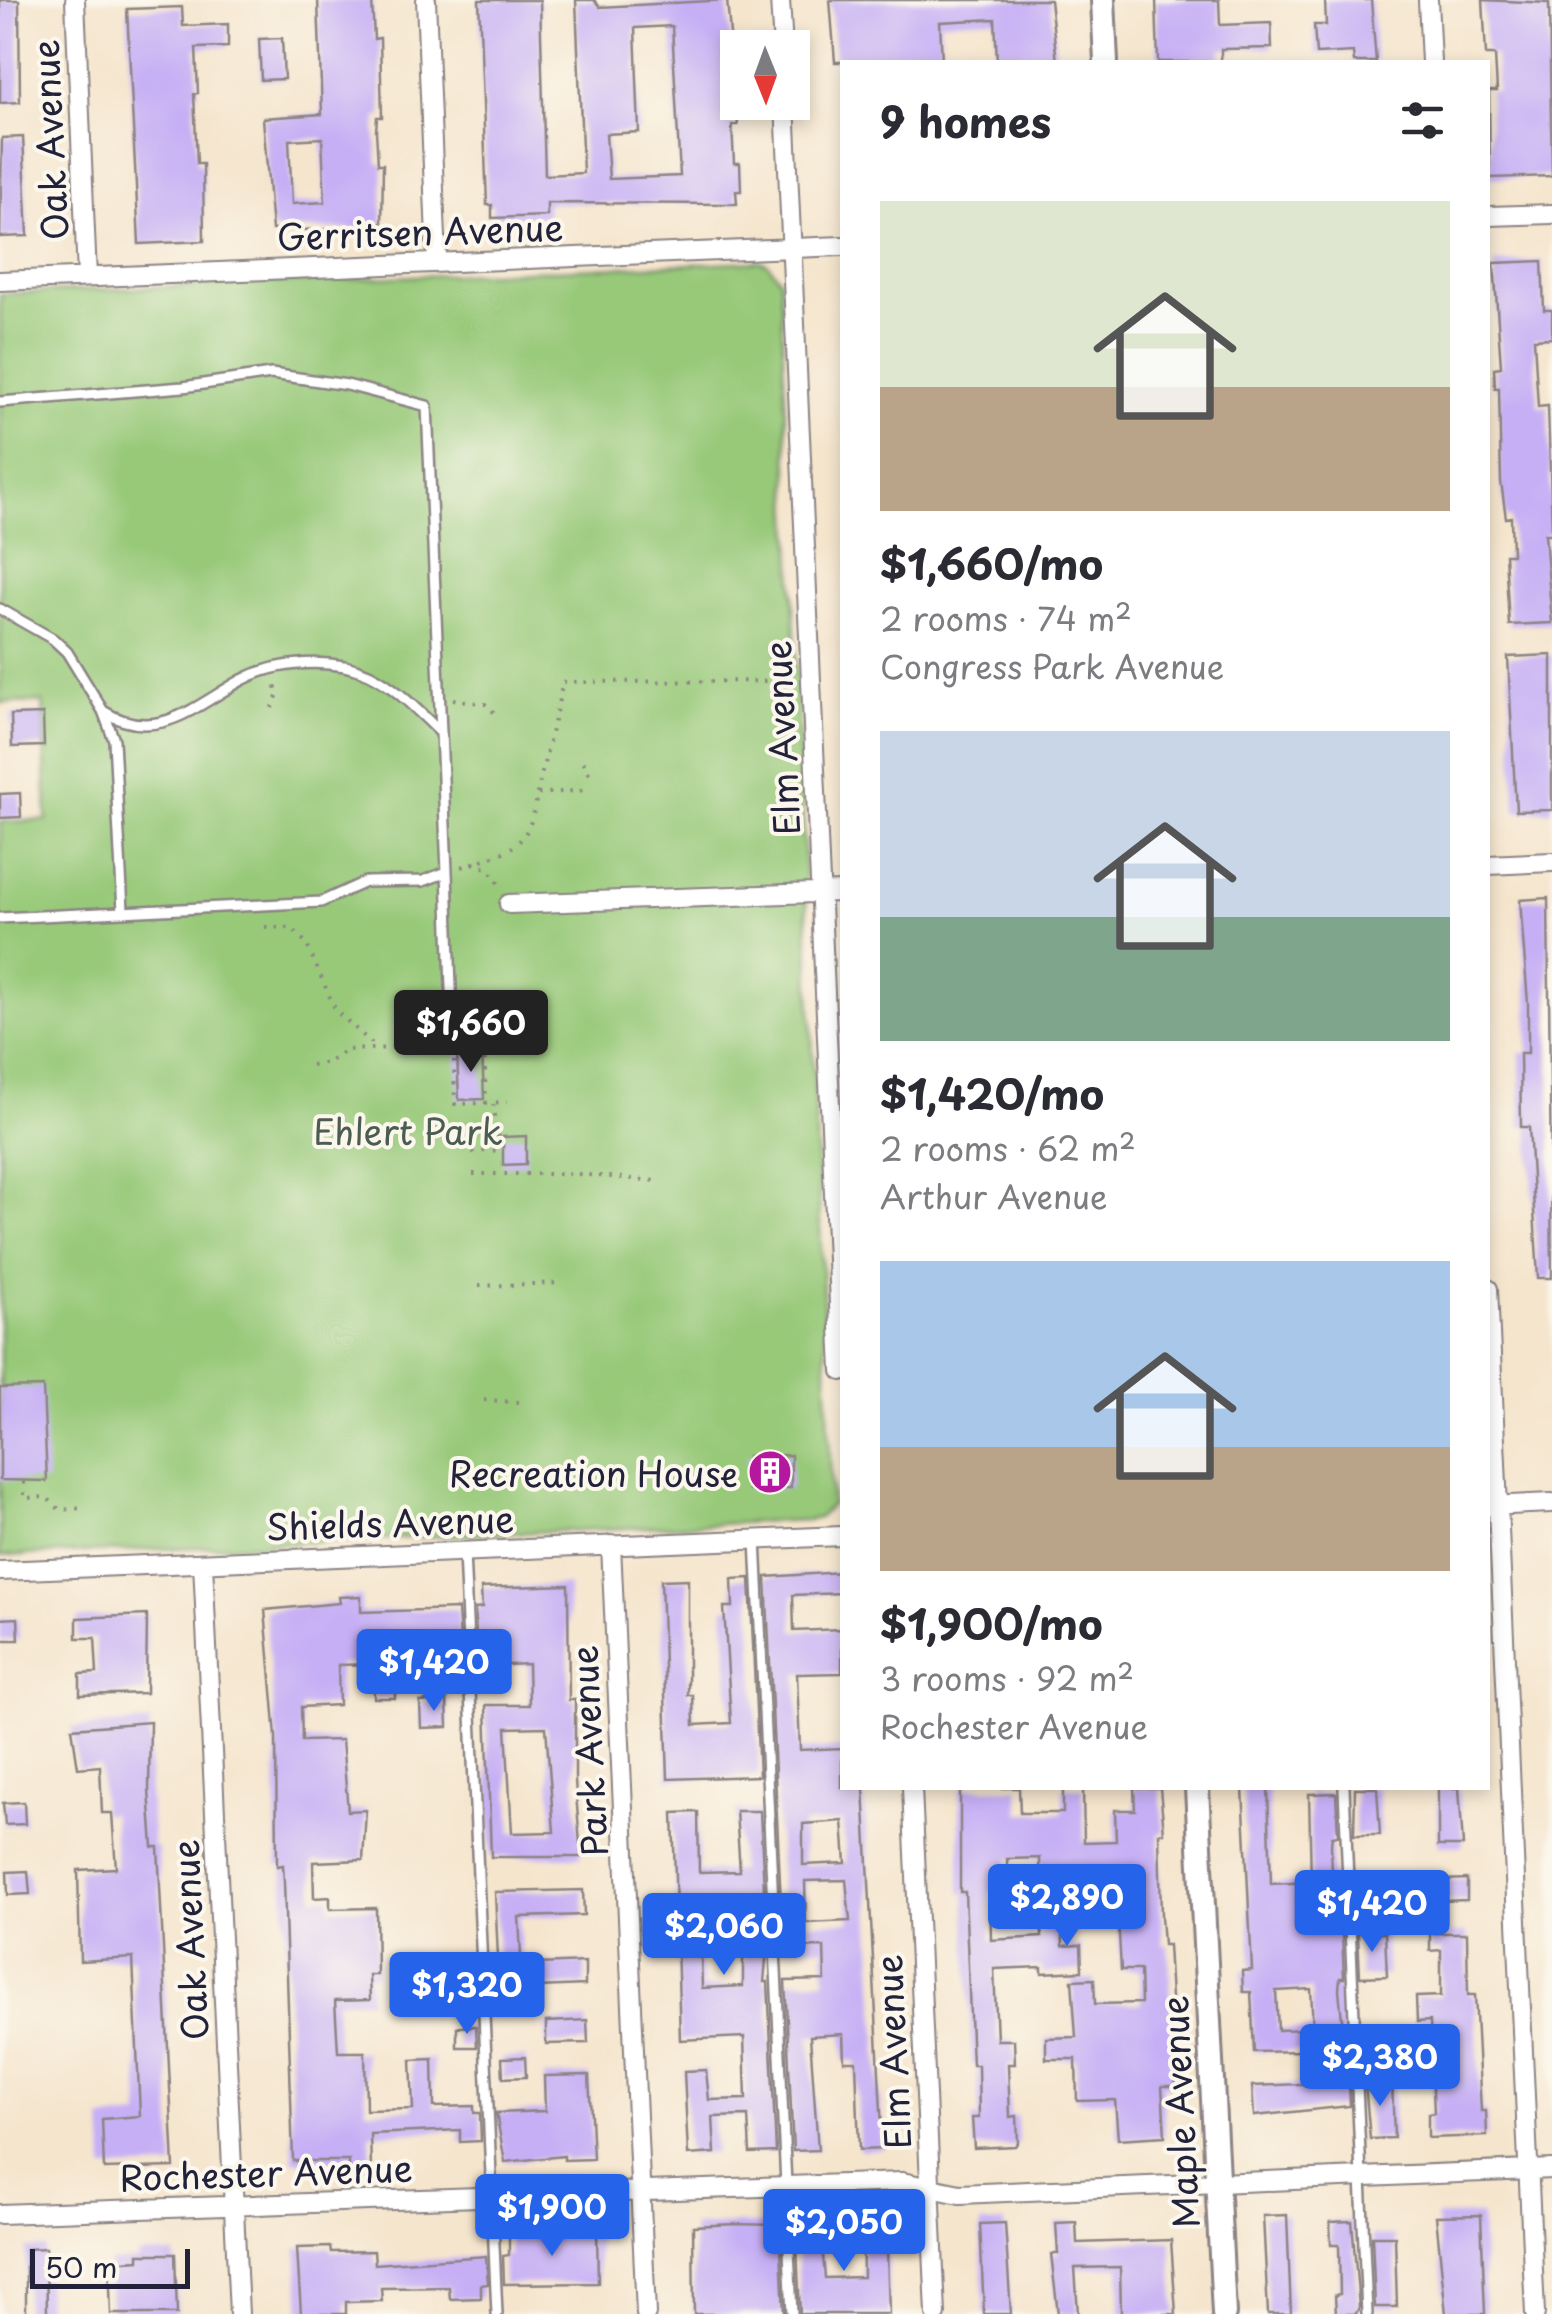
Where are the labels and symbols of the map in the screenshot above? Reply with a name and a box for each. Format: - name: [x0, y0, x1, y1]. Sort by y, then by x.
- north arrow: [720, 30, 810, 120]
- street label: Oak Avenue: [17, 38, 81, 242]
- street label: Gerritsen Avenue: [276, 200, 564, 262]
- street label: Elm Avenue: [749, 639, 813, 837]
- pin: $1,660: [390, 990, 552, 1075]
- park label: Ehlert Park: [313, 1104, 503, 1157]
- place label: Recreation House: [449, 1446, 738, 1499]
- building icon: Recreation House: [747, 1449, 793, 1495]
- street label: Shields Avenue: [265, 1491, 515, 1553]
- pin: $1,420: [353, 1629, 515, 1714]
- street label: Park Avenue: [556, 1644, 620, 1858]
- street label: Oak Avenue: [157, 1838, 221, 2042]
- pin: $2,890: [986, 1864, 1148, 1949]
- pin: $1,420: [1291, 1870, 1453, 1955]
- pin: $2,060: [643, 1893, 805, 1978]
- pin: $1,320: [386, 1952, 548, 2037]
- street label: Elm Avenue: [860, 1953, 924, 2151]
- street label: Maple Avenue: [1146, 1994, 1212, 2230]
- pin: $2,380: [1299, 2024, 1461, 2109]
- street label: Rochester Avenue: [119, 2140, 413, 2204]
- pin: $1,900: [471, 2174, 633, 2259]
- pin: $2,050: [763, 2189, 925, 2274]
- scale bar: [30, 2244, 190, 2288]

